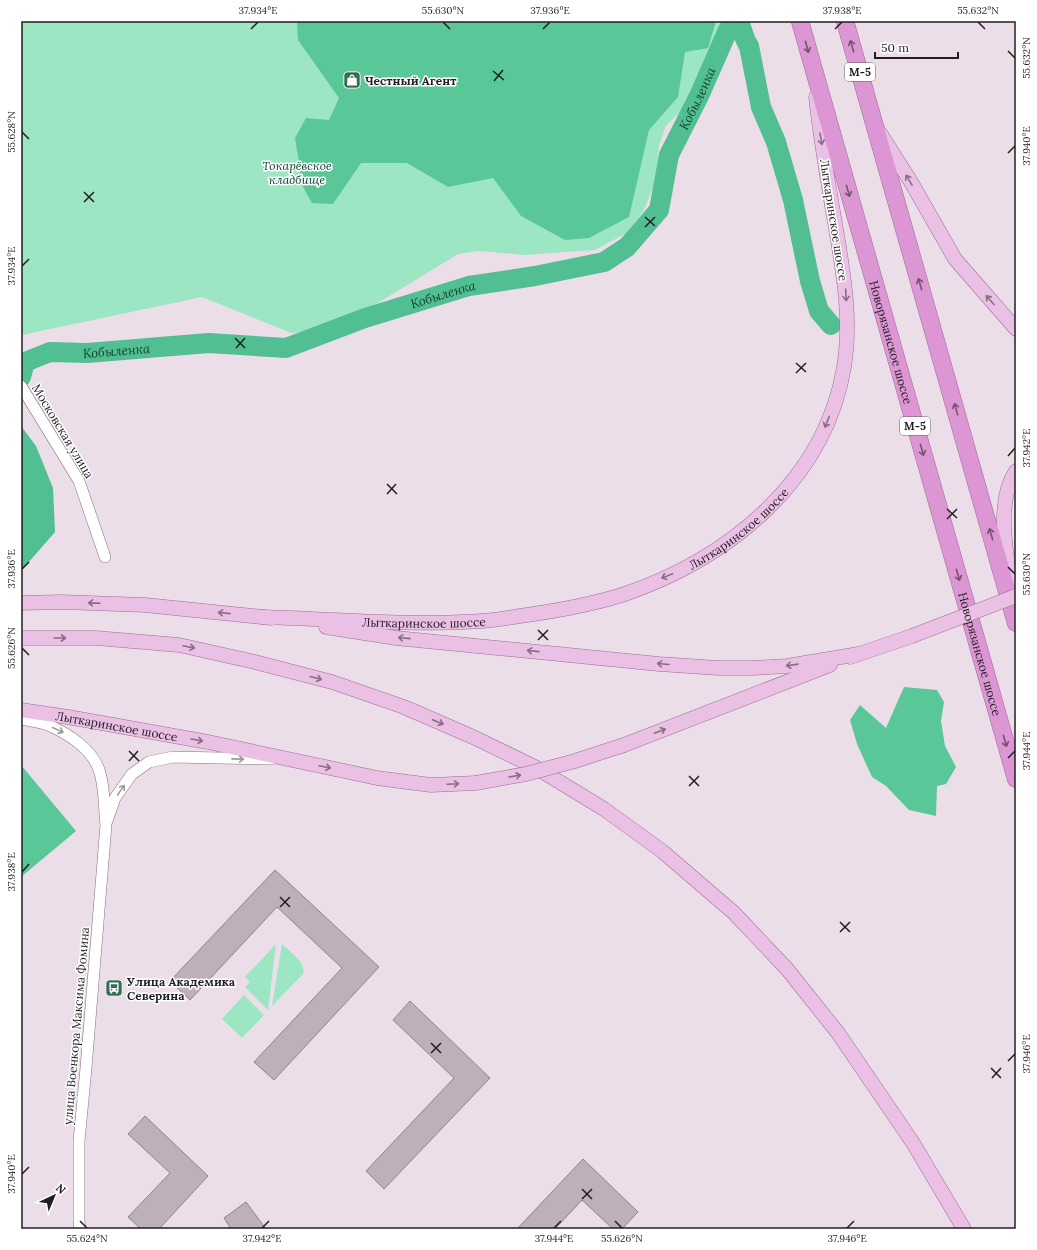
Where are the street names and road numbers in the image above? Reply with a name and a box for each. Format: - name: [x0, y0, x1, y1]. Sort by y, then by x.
- road number: М-5: [845, 63, 875, 81]
- street label: Лыткаринское шоссе: [817, 158, 851, 283]
- street label: Новорязанское шоссе: [867, 279, 916, 406]
- street label: Московская улица: [29, 381, 97, 481]
- road number: М-5: [900, 417, 930, 435]
- street label: Лыткаринское шоссе: [686, 484, 792, 572]
- street label: Новорязанское шоссе: [956, 590, 1005, 718]
- street label: Лыткаринское шоссе: [362, 613, 487, 630]
- street label: Лыткаринское шоссе: [55, 708, 179, 744]
- street label: улица Военкора Максима Фомина: [60, 926, 92, 1126]

